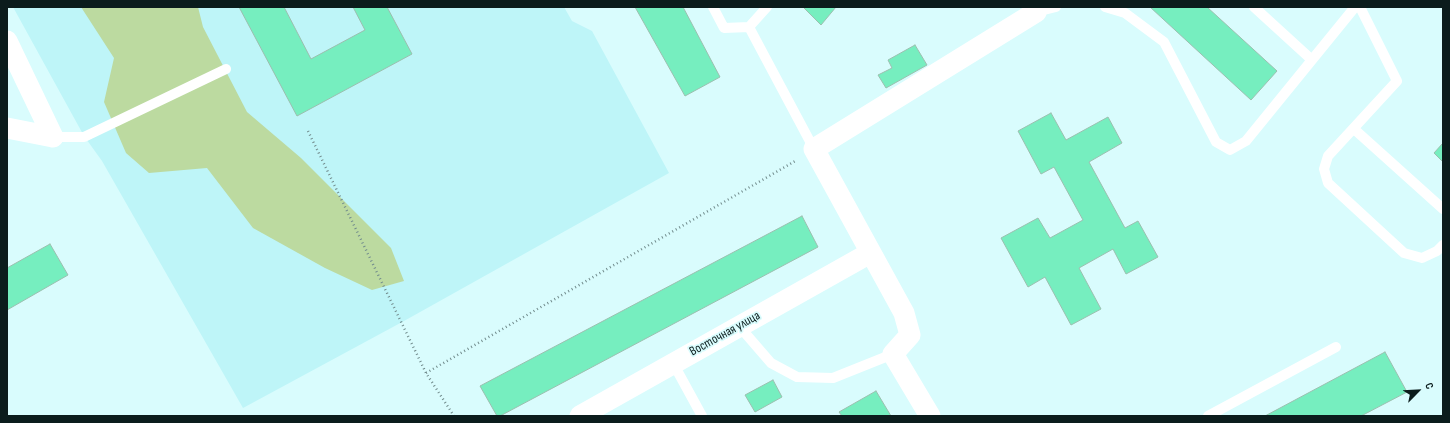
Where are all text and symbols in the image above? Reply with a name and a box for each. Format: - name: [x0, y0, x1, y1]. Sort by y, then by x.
- street label: Восточная улица: [687, 308, 763, 360]
- north arrow: [1398, 371, 1438, 411]
- text: С: [1422, 381, 1437, 391]

